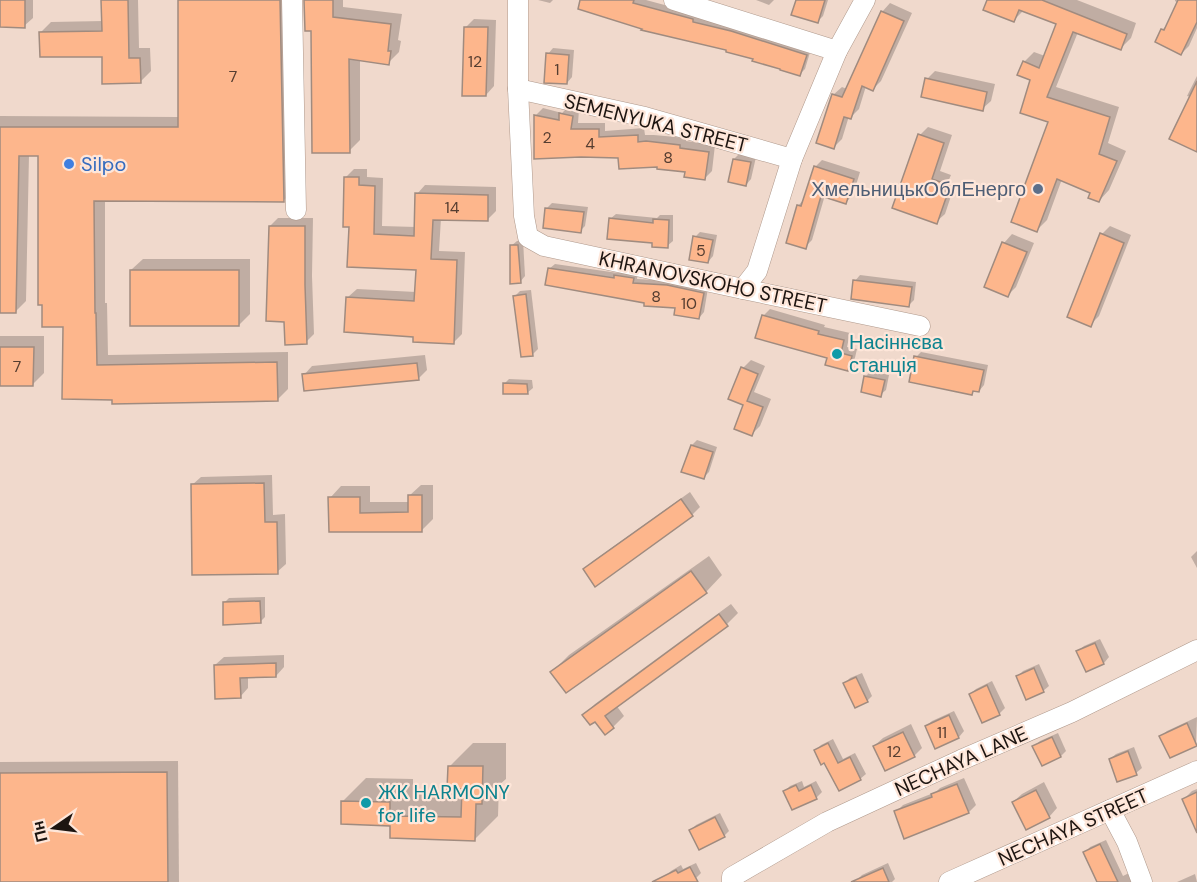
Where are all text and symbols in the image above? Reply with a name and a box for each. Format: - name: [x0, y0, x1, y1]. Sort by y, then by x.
- house number: 12: [468, 51, 482, 72]
- house number: 1: [555, 59, 560, 80]
- house number: 7: [229, 66, 237, 87]
- street label: SEMENYUKA STREET: [562, 88, 750, 158]
- house number: 2: [542, 127, 552, 148]
- house number: 4: [585, 133, 595, 154]
- house number: 8: [663, 147, 673, 168]
- place label: Silpo: [81, 151, 126, 177]
- marker: Silpo: [62, 157, 76, 171]
- place label: ХмельницькОблЕнерго: [811, 176, 1026, 202]
- marker: ХмельницькОблЕнерго: [1031, 182, 1045, 196]
- house number: 14: [445, 197, 460, 218]
- house number: 5: [696, 240, 706, 261]
- street label: KHRANOVSKOHO STREET: [597, 245, 829, 319]
- house number: 8: [651, 286, 661, 307]
- house number: 10: [681, 293, 697, 314]
- place label: Насіннєва станція: [849, 329, 944, 378]
- marker: Насіннєва станція: [830, 347, 844, 361]
- house number: 7: [13, 356, 21, 377]
- street label: NECHAYA LANE: [891, 720, 1031, 802]
- house number: 11: [937, 722, 947, 743]
- house number: 12: [887, 741, 901, 762]
- place label: ЖК HARMONY for life: [378, 779, 510, 828]
- street label: NECHAYA STREET: [994, 782, 1152, 872]
- marker: ЖК HARMONY for life: [359, 796, 373, 810]
- north arrow: [24, 798, 84, 858]
- text: Пн: [27, 819, 53, 844]

